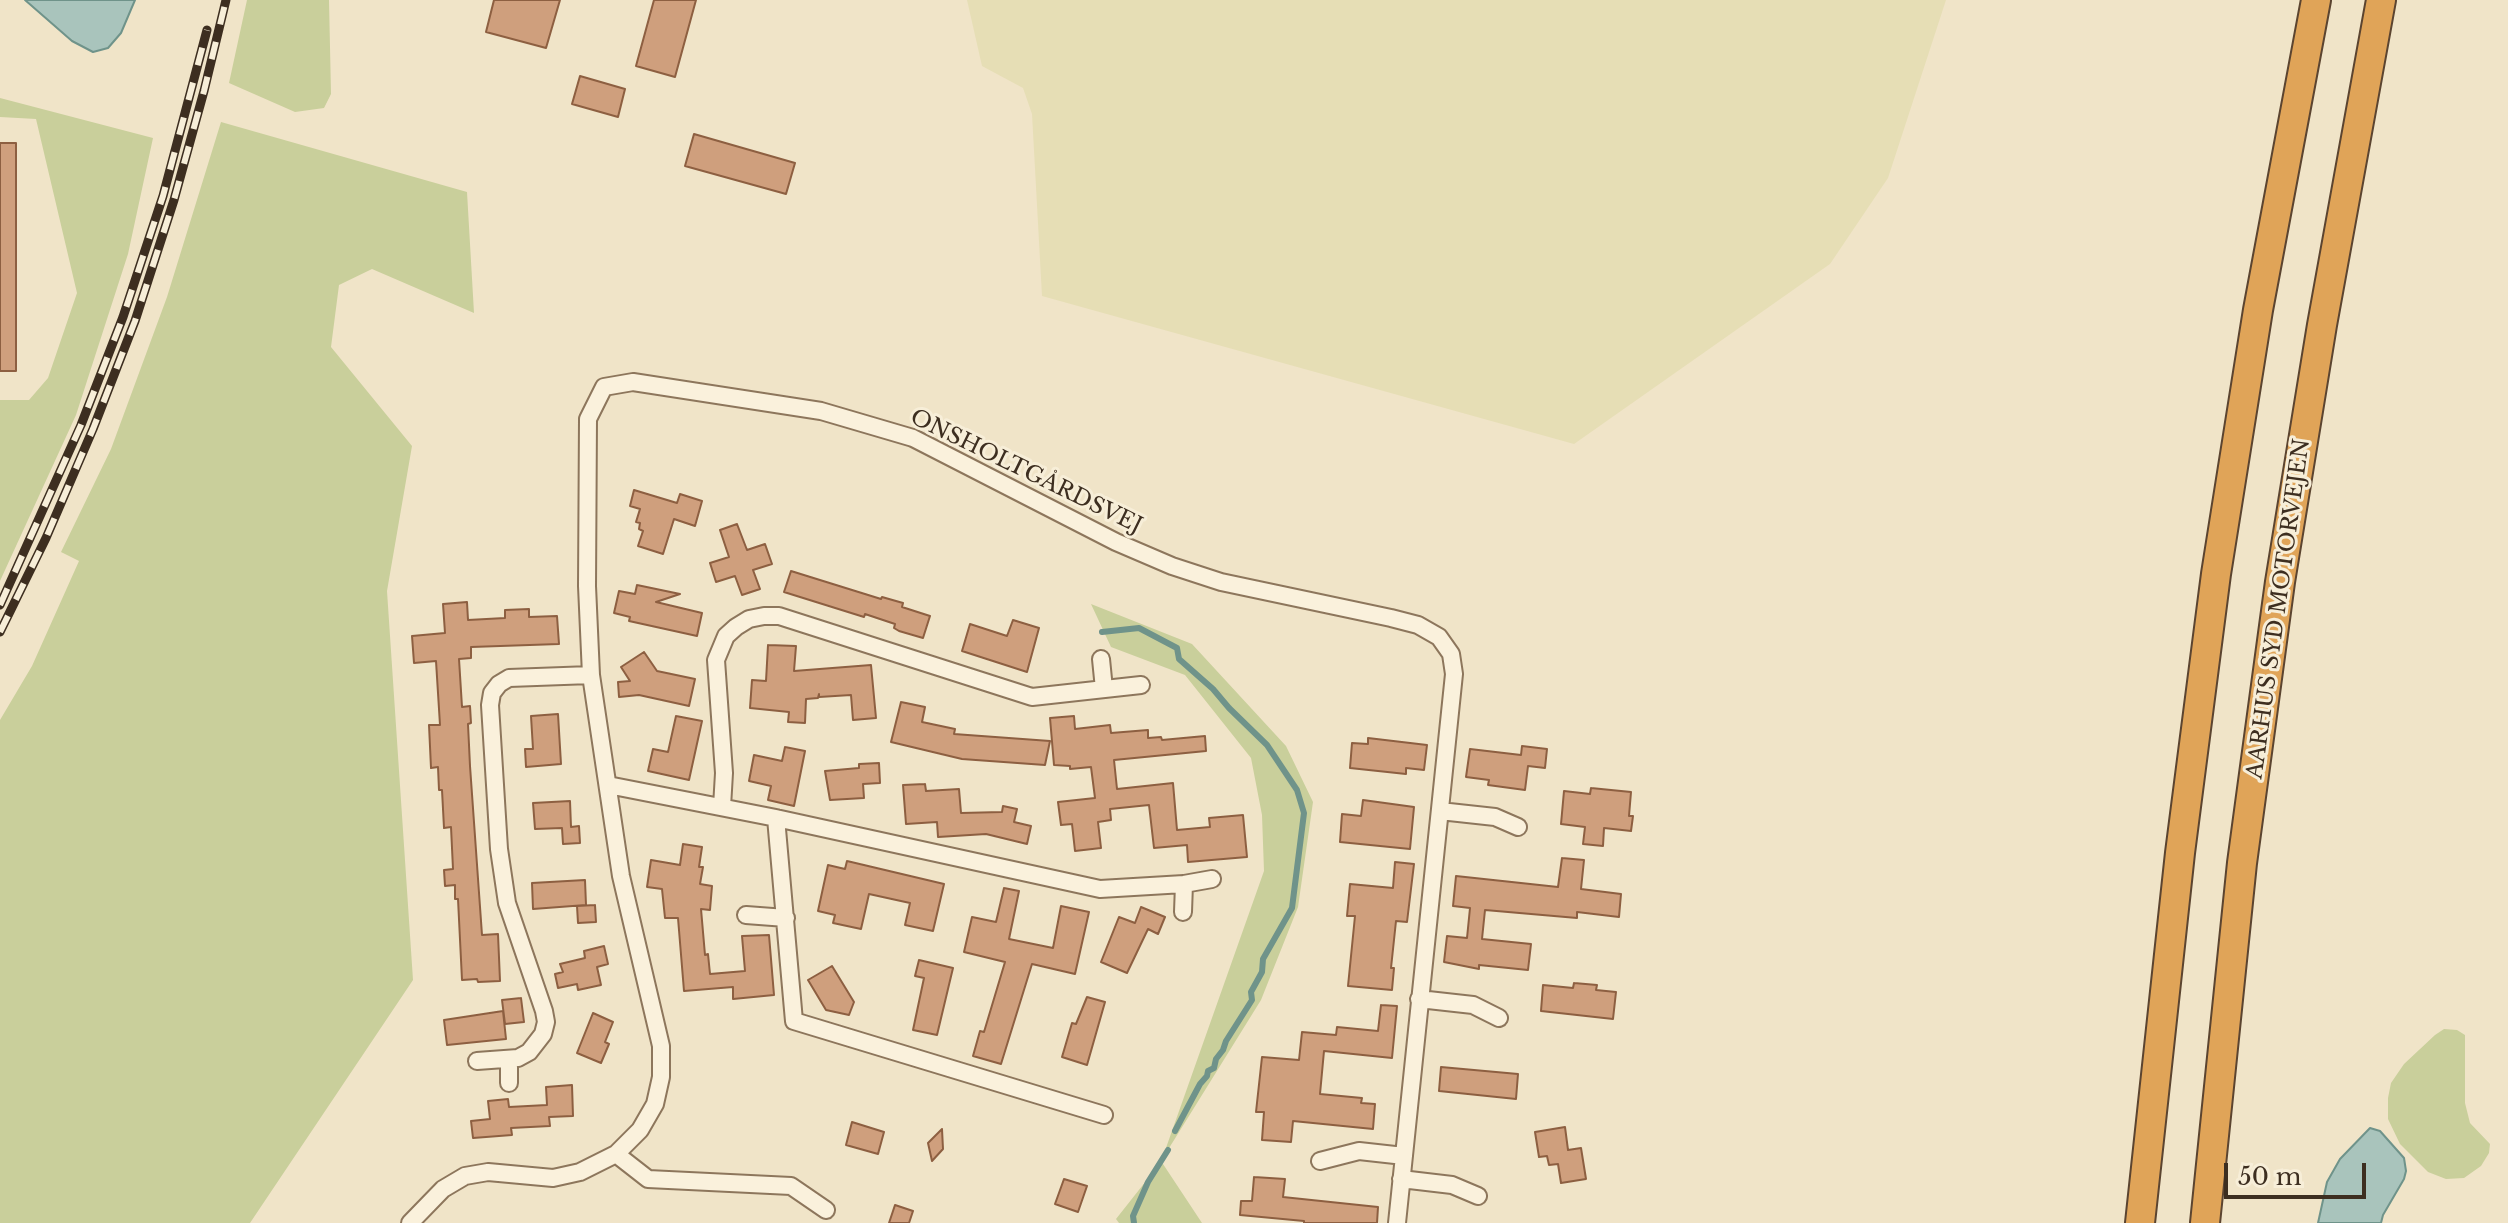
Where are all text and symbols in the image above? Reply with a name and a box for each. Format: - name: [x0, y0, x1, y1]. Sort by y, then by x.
- street label: ONSHOLTGÅRDSVEJ: [906, 404, 1146, 540]
- street label: AARHUS SYD MOTORVEJEN: [2242, 437, 2316, 781]
- scale bar: [2228, 1147, 2370, 1197]
- text: 50 m: [2238, 1162, 2301, 1191]

